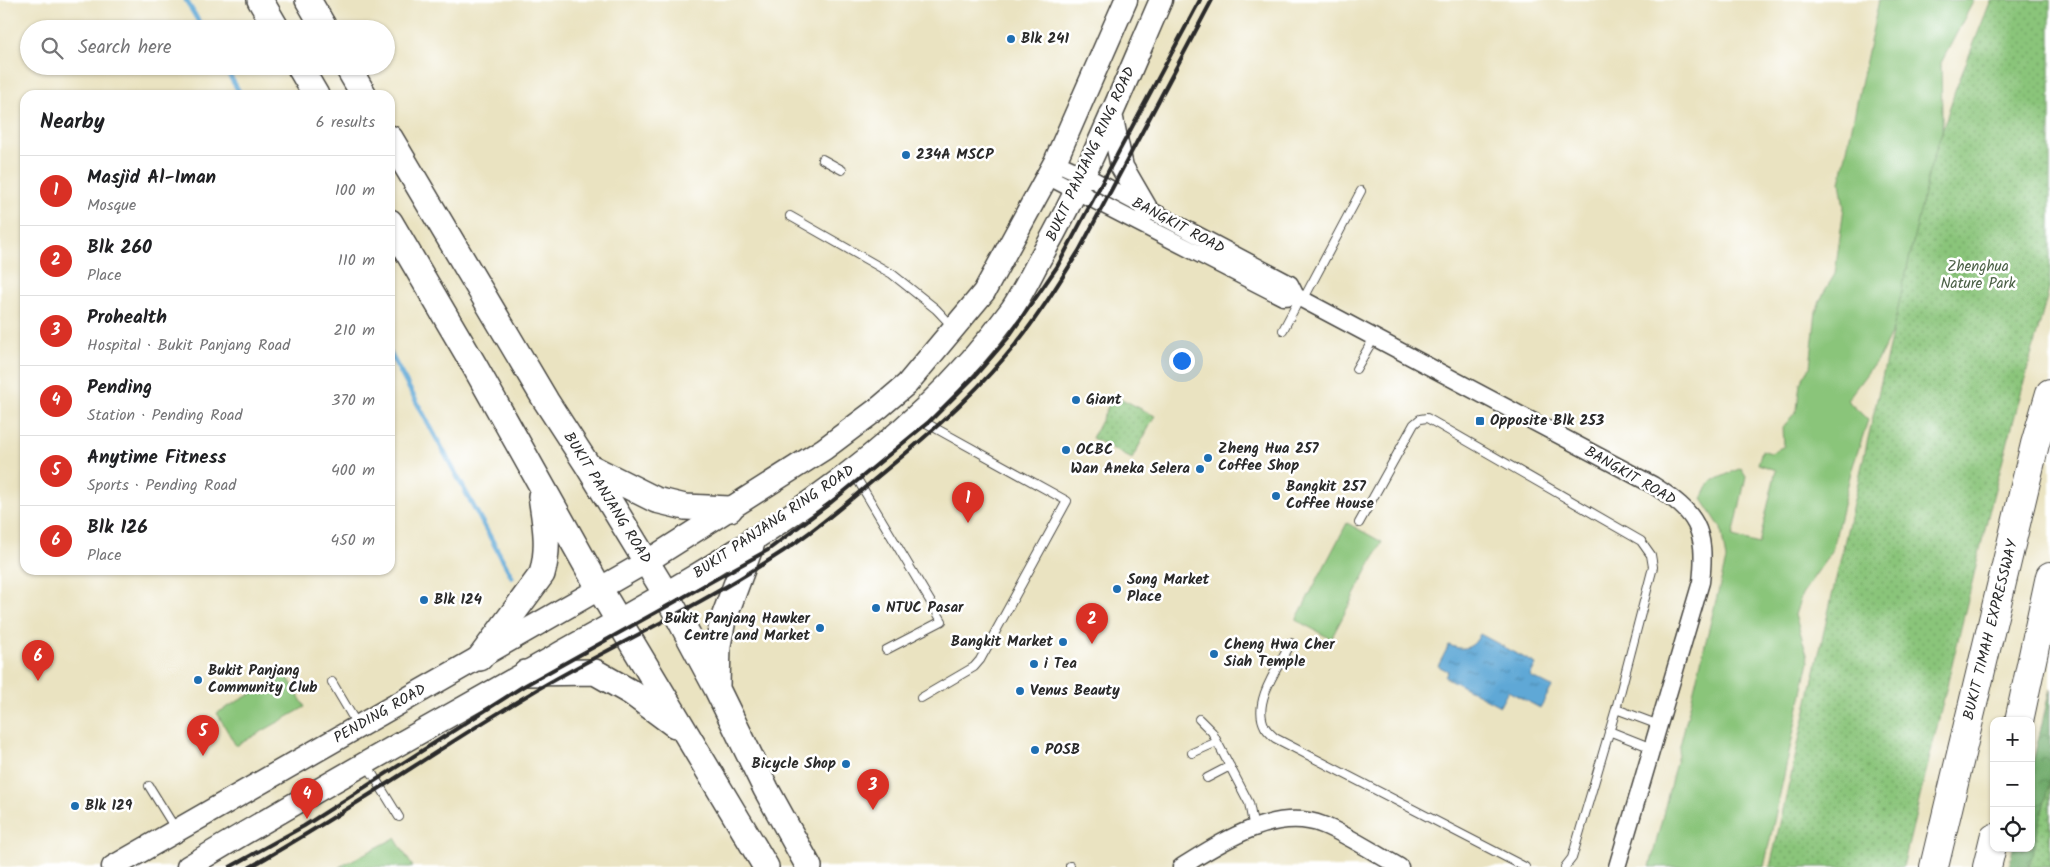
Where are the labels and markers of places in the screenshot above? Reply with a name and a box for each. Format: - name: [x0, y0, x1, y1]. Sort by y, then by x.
- place label: Blk 241: [1021, 27, 1069, 51]
- marker: Blk 241: [1005, 33, 1017, 45]
- place label: 234A MSCP: [916, 143, 994, 167]
- marker: 234A MSCP: [900, 149, 912, 161]
- place label: Giant: [1086, 388, 1122, 412]
- marker: Giant: [1070, 394, 1082, 406]
- place label: Opposite Blk 253: [1490, 409, 1604, 433]
- marker: Opposite Blk 253: [1474, 415, 1486, 427]
- place label: Zheng Hua 257 Coffee Shop: [1218, 437, 1320, 478]
- place label: OCBC: [1076, 438, 1113, 462]
- marker: OCBC: [1060, 444, 1072, 456]
- marker: Zheng Hua 257 Coffee Shop: [1202, 452, 1214, 464]
- place label: Wan Aneka Selera: [1071, 457, 1190, 481]
- marker: Wan Aneka Selera: [1194, 463, 1206, 475]
- place label: Bangkit 257 Coffee House: [1286, 475, 1374, 516]
- pin: 1: [952, 482, 984, 523]
- marker: Bangkit 257 Coffee House: [1270, 490, 1282, 502]
- place label: Song Market Place: [1127, 568, 1210, 609]
- marker: Song Market Place: [1111, 583, 1123, 595]
- place label: Blk 124: [434, 588, 482, 612]
- marker: Blk 124: [418, 594, 430, 606]
- place label: NTUC Pasar: [886, 596, 964, 620]
- marker: NTUC Pasar: [870, 602, 882, 614]
- pin: 2: [1076, 603, 1108, 644]
- place label: Bukit Panjang Hawker Centre and Market: [664, 607, 811, 648]
- marker: Bukit Panjang Hawker Centre and Market: [814, 622, 826, 634]
- place label: Bangkit Market: [951, 630, 1053, 654]
- place label: Cheng Hwa Cher Siah Temple: [1224, 633, 1335, 674]
- marker: Bangkit Market: [1057, 636, 1069, 648]
- pin: 6: [22, 640, 54, 681]
- marker: Cheng Hwa Cher Siah Temple: [1208, 648, 1220, 660]
- place label: i Tea: [1044, 652, 1077, 676]
- marker: i Tea: [1028, 658, 1040, 670]
- place label: Bukit Panjang Community Club: [208, 659, 318, 700]
- marker: Bukit Panjang Community Club: [192, 674, 204, 686]
- place label: Venus Beauty: [1030, 679, 1120, 703]
- marker: Venus Beauty: [1014, 685, 1026, 697]
- pin: 5: [187, 715, 219, 756]
- place label: POSB: [1045, 738, 1080, 762]
- marker: POSB: [1029, 744, 1041, 756]
- place label: Bicycle Shop: [752, 752, 836, 776]
- marker: Bicycle Shop: [840, 758, 852, 770]
- pin: 3: [857, 769, 889, 810]
- pin: 4: [291, 778, 323, 819]
- place label: Blk 129: [85, 794, 133, 818]
- marker: Blk 129: [69, 800, 81, 812]

